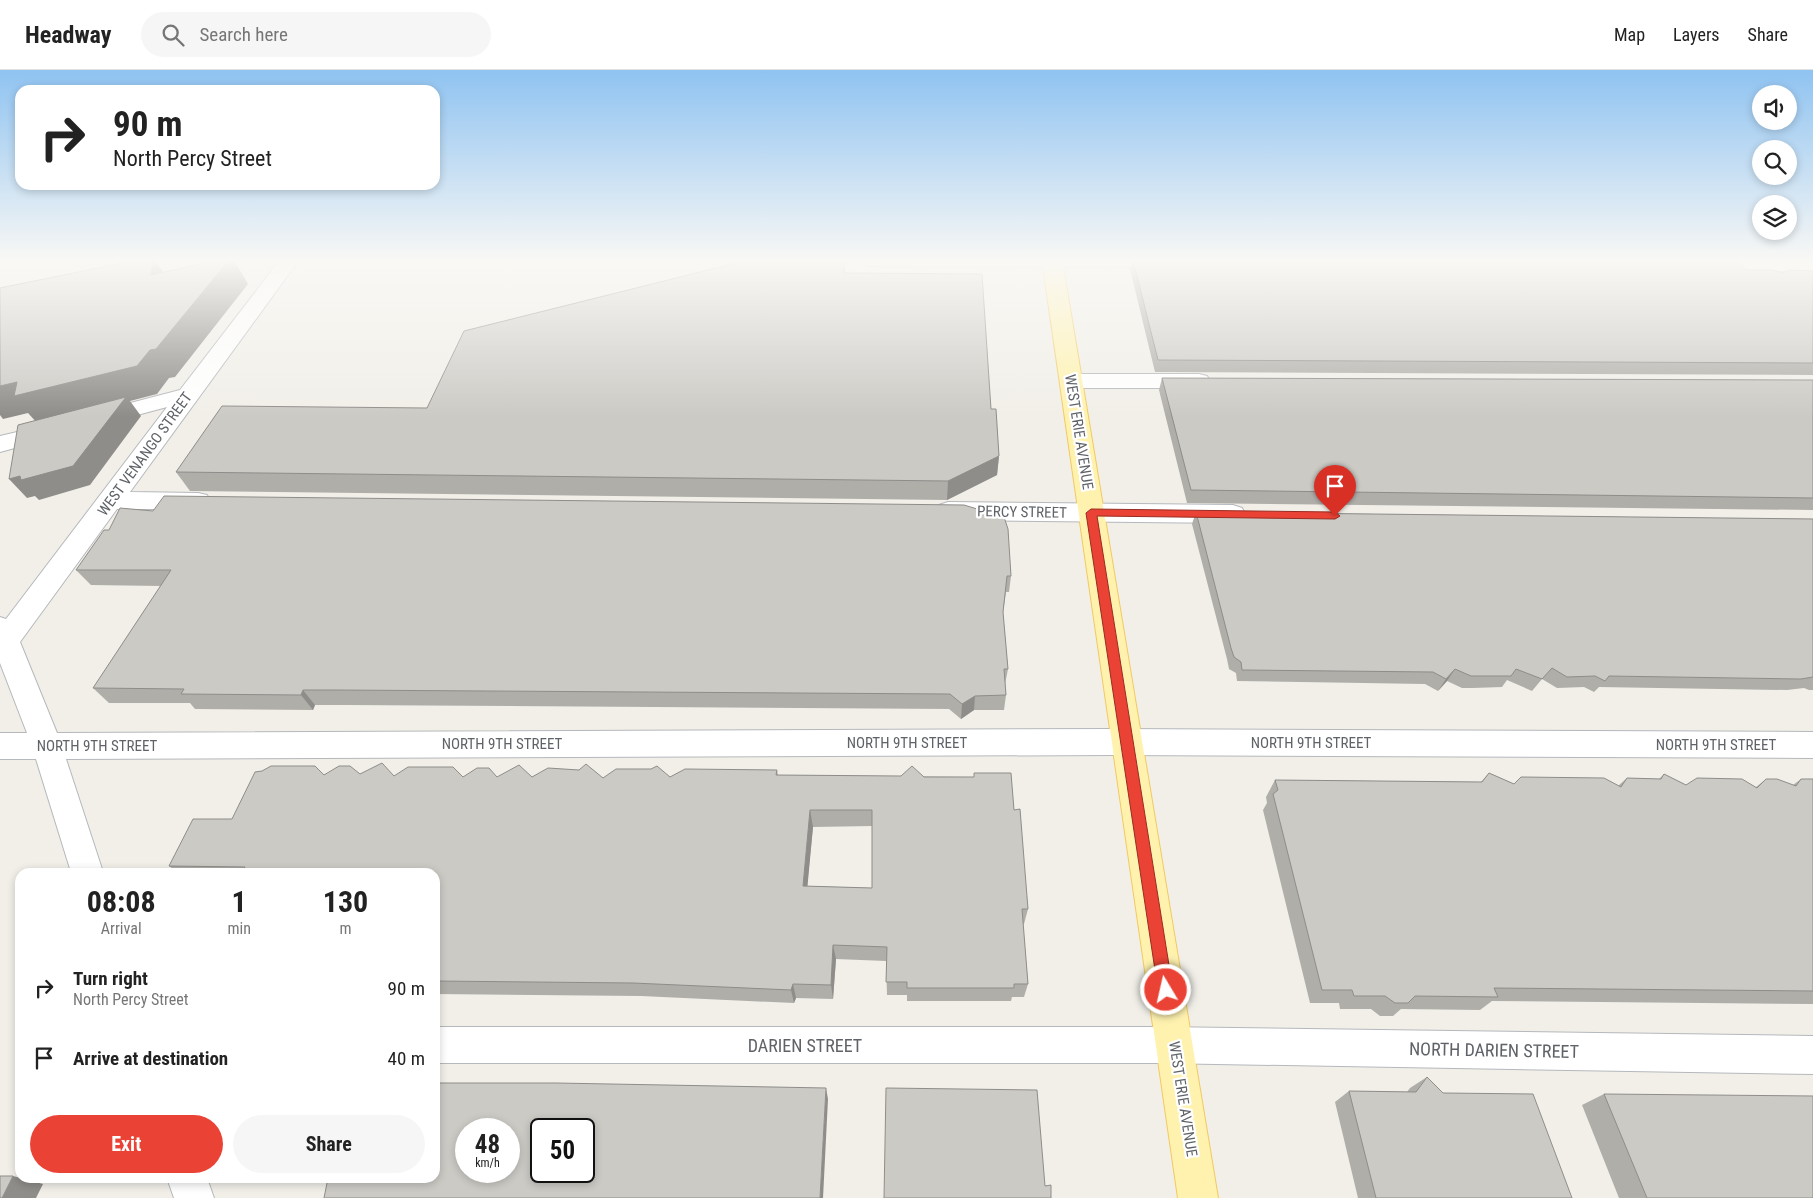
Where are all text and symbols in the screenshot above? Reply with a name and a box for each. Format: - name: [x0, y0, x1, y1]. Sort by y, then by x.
- search box: [141, 12, 491, 57]
- text: Headway: [25, 21, 111, 49]
- icon: search: [159, 21, 187, 49]
- text: Search here: [199, 23, 288, 46]
- text: Map: [1614, 24, 1645, 45]
- text: Layers: [1673, 24, 1720, 45]
- text: Share: [1748, 24, 1788, 45]
- map controls: [1752, 85, 1797, 240]
- button: sound: [1752, 85, 1797, 130]
- text: 90 m: [113, 104, 182, 145]
- icon: right: [30, 105, 95, 170]
- button: search: [1752, 140, 1797, 185]
- text: North Percy Street: [113, 146, 272, 171]
- button: layers: [1752, 195, 1797, 240]
- street label: WEST ERIE AVENUE: [1061, 373, 1097, 491]
- street label: WEST VENANGO STREET: [94, 388, 196, 519]
- pin: [1314, 465, 1356, 516]
- icon: arrive: [1321, 472, 1349, 500]
- street label: PERCY STREET: [977, 502, 1067, 522]
- street label: NORTH 9TH STREET: [847, 734, 967, 752]
- street label: NORTH 9TH STREET: [1251, 734, 1371, 752]
- street label: NORTH 9TH STREET: [442, 735, 562, 753]
- street label: NORTH 9TH STREET: [1656, 736, 1776, 754]
- street label: NORTH 9TH STREET: [37, 737, 157, 755]
- text: 08:08: [87, 884, 156, 919]
- text: 1: [232, 884, 247, 919]
- text: 130: [323, 884, 368, 919]
- text: Arrival: [101, 919, 142, 938]
- text: min: [227, 919, 251, 938]
- text: m: [339, 919, 351, 938]
- position arrow: [1139, 963, 1191, 1015]
- text: Turn right: [73, 967, 148, 990]
- icon: right: [30, 974, 58, 1002]
- text: 90 m: [388, 977, 425, 1000]
- text: North Percy Street: [73, 990, 189, 1009]
- street label: DARIEN STREET: [748, 1035, 862, 1056]
- street label: NORTH DARIEN STREET: [1409, 1038, 1579, 1062]
- street label: WEST ERIE AVENUE: [1165, 1040, 1201, 1158]
- icon: arrive: [30, 1044, 58, 1072]
- text: Arrive at destination: [73, 1047, 228, 1070]
- text: 40 m: [388, 1047, 425, 1070]
- button: Exit: [30, 1115, 223, 1173]
- button: Share: [233, 1115, 425, 1173]
- speed limit sign: 50: [530, 1118, 595, 1183]
- text: 48: [475, 1130, 500, 1159]
- text: km/h: [475, 1156, 500, 1170]

